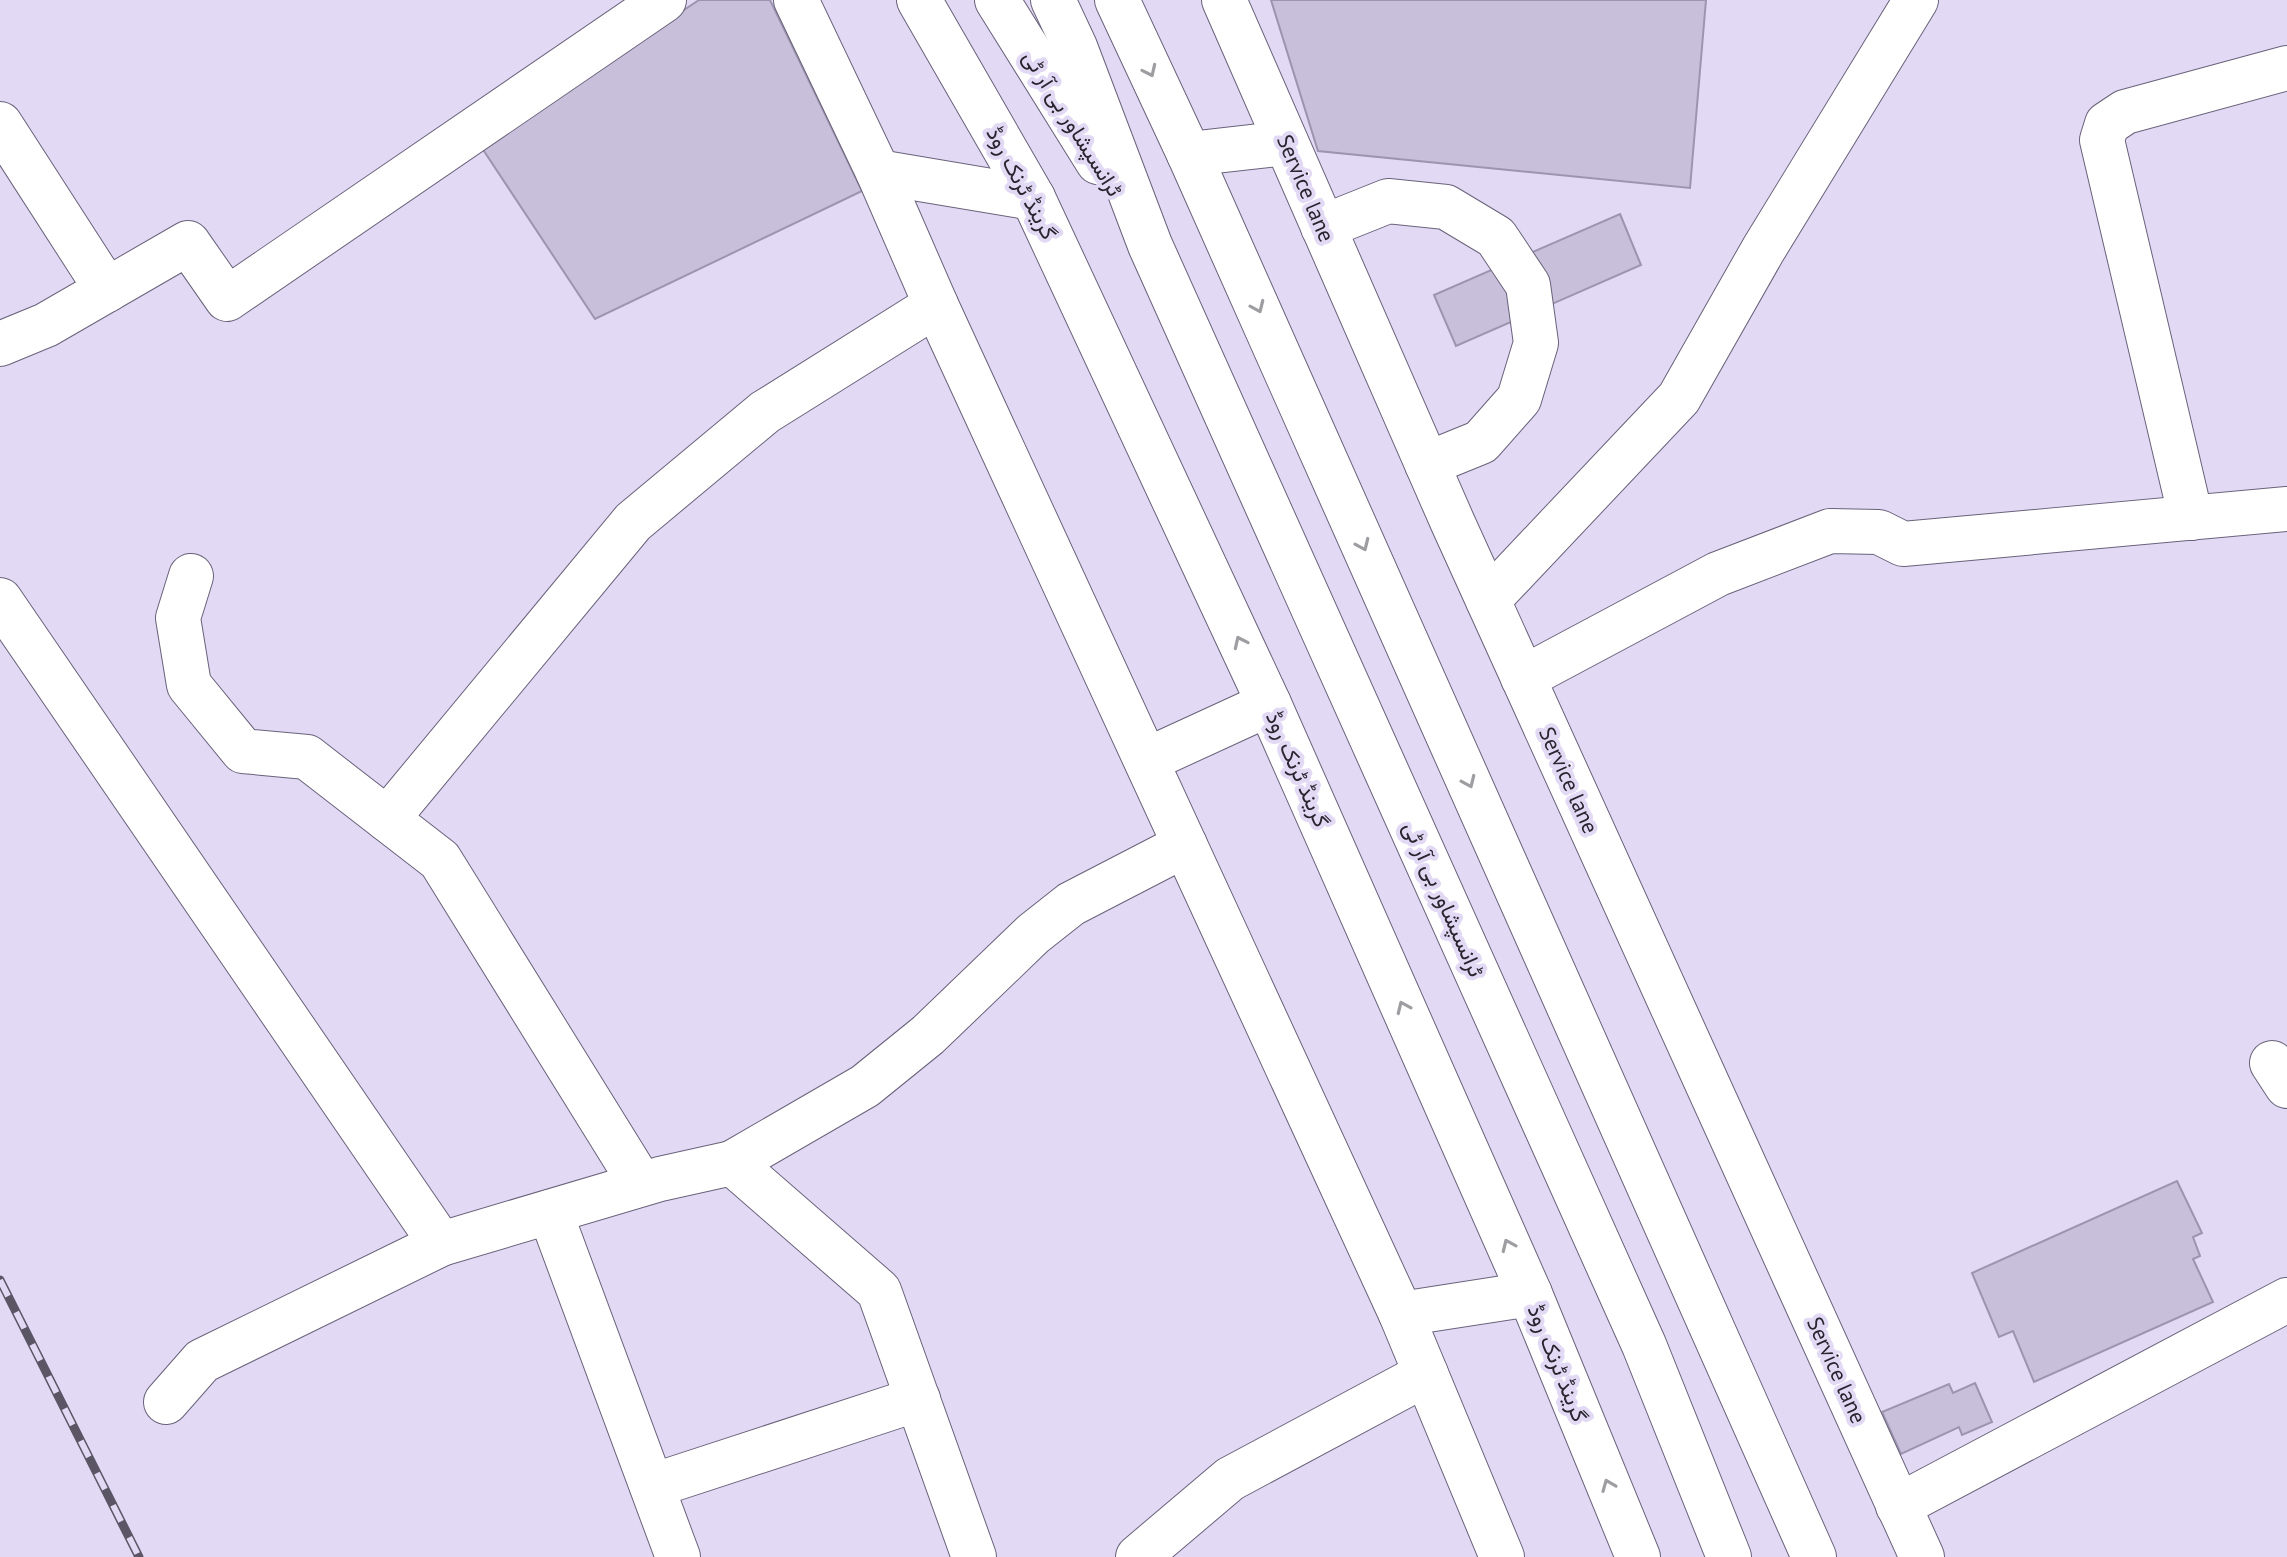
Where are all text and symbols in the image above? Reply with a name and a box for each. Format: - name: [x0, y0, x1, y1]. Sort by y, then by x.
- street label: ٹرانسپشاور بی آر ٹی: [1016, 45, 1129, 202]
- one-way arrow: [1140, 62, 1156, 77]
- street label: گرینڈ ٹرنک روڈ: [981, 122, 1064, 245]
- street label: Service lane: [1271, 130, 1341, 246]
- one-way arrow: [1248, 299, 1264, 314]
- one-way arrow: [1354, 537, 1370, 551]
- one-way arrow: [1234, 635, 1250, 650]
- street label: گرینڈ ٹرنک روڈ: [1260, 707, 1336, 832]
- street label: Service lane: [1533, 722, 1605, 838]
- one-way arrow: [1459, 774, 1475, 789]
- street label: ٹرانسپشاور بی آر ٹی: [1396, 817, 1491, 982]
- one-way arrow: [1397, 1001, 1413, 1015]
- one-way arrow: [1502, 1238, 1518, 1253]
- street label: گرینڈ ٹرنک روڈ: [1522, 1300, 1594, 1426]
- street label: Service lane: [1801, 1312, 1873, 1428]
- one-way arrow: [1601, 1479, 1618, 1493]

